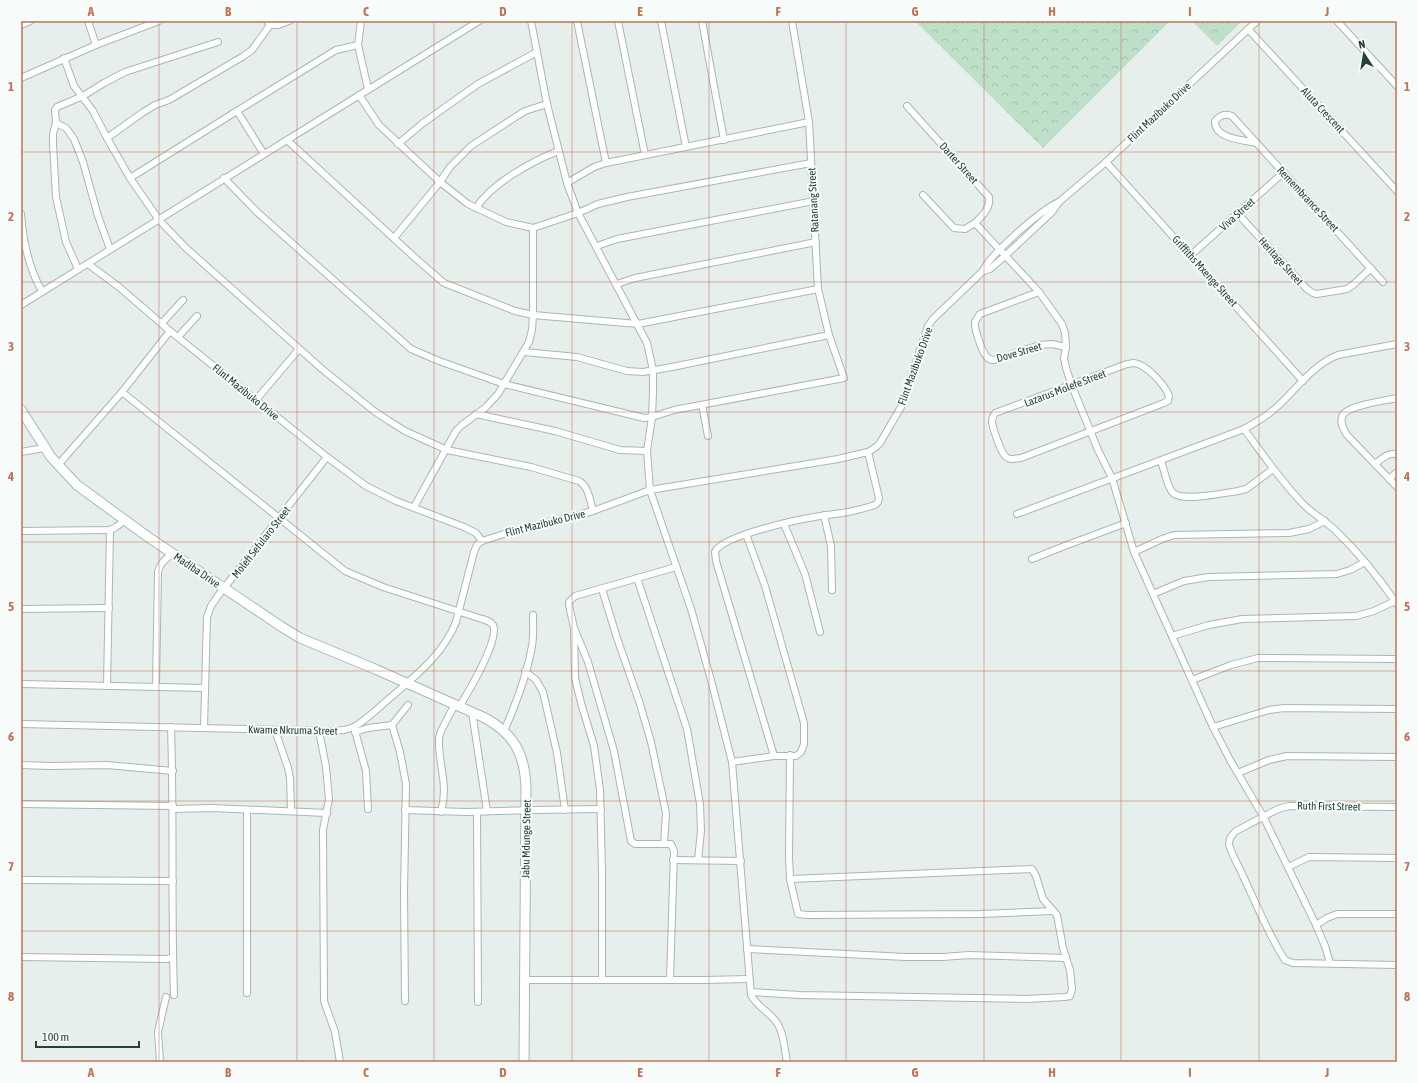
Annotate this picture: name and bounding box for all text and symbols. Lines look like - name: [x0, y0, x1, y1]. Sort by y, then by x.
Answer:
- text: A: [87, 4, 95, 19]
- text: B: [225, 4, 232, 19]
- text: C: [363, 4, 369, 19]
- text: D: [499, 4, 507, 19]
- text: E: [637, 4, 643, 19]
- text: F: [775, 4, 781, 19]
- text: G: [912, 4, 919, 19]
- text: H: [1048, 4, 1056, 19]
- text: I: [1188, 4, 1192, 19]
- text: J: [1324, 4, 1329, 19]
- north arrow: [1344, 34, 1384, 74]
- text: N: [1357, 38, 1366, 51]
- text: 1: [8, 79, 14, 94]
- text: 1: [1404, 79, 1410, 94]
- street label: Flint Mazibuko Drive: [1125, 80, 1193, 144]
- street label: Aluta Crescent: [1299, 85, 1347, 135]
- street label: Darter Street: [937, 140, 981, 186]
- street label: Remembrance Street: [1275, 164, 1341, 234]
- street label: Ratanang Street: [805, 167, 821, 233]
- street label: Viva Street: [1217, 195, 1257, 233]
- text: 2: [8, 209, 14, 224]
- text: 2: [1404, 209, 1410, 224]
- street label: Griffiths Mxenge Street: [1170, 233, 1240, 309]
- street label: Heritage Street: [1256, 234, 1306, 288]
- street label: Flint Mazibuko Drive: [895, 325, 935, 407]
- text: 3: [8, 339, 14, 354]
- text: 3: [1404, 339, 1410, 354]
- street label: Dove Street: [995, 340, 1043, 364]
- street label: Flint Mazibuko Drive: [210, 362, 282, 422]
- street label: Lazarus Molefe Street: [1023, 367, 1107, 409]
- text: 4: [7, 469, 14, 484]
- text: 4: [1403, 469, 1410, 484]
- street label: Molefi Sefularo Street: [229, 504, 293, 580]
- street label: Flint Mazibuko Drive: [504, 507, 586, 539]
- street label: Madiba Drive: [172, 550, 222, 590]
- text: 5: [8, 599, 14, 614]
- text: 5: [1404, 599, 1410, 614]
- street label: Kwame Nkruma Street: [248, 723, 338, 737]
- text: 6: [8, 729, 14, 744]
- text: 6: [1404, 729, 1410, 744]
- street label: Jabu Mdunge Street: [519, 799, 533, 879]
- street label: Ruth First Street: [1297, 799, 1361, 813]
- text: 7: [8, 859, 14, 874]
- text: 7: [1404, 859, 1410, 874]
- text: 8: [8, 989, 14, 1004]
- text: 8: [1404, 989, 1410, 1004]
- scale bar: [36, 1023, 139, 1049]
- text: 100 m: [42, 1030, 69, 1044]
- text: A: [87, 1065, 95, 1080]
- text: B: [225, 1065, 232, 1080]
- text: C: [363, 1065, 369, 1080]
- text: D: [499, 1065, 507, 1080]
- text: E: [637, 1065, 643, 1080]
- text: F: [775, 1065, 781, 1080]
- text: G: [912, 1065, 919, 1080]
- text: H: [1048, 1065, 1056, 1080]
- text: I: [1188, 1065, 1192, 1080]
- text: J: [1324, 1065, 1329, 1080]

